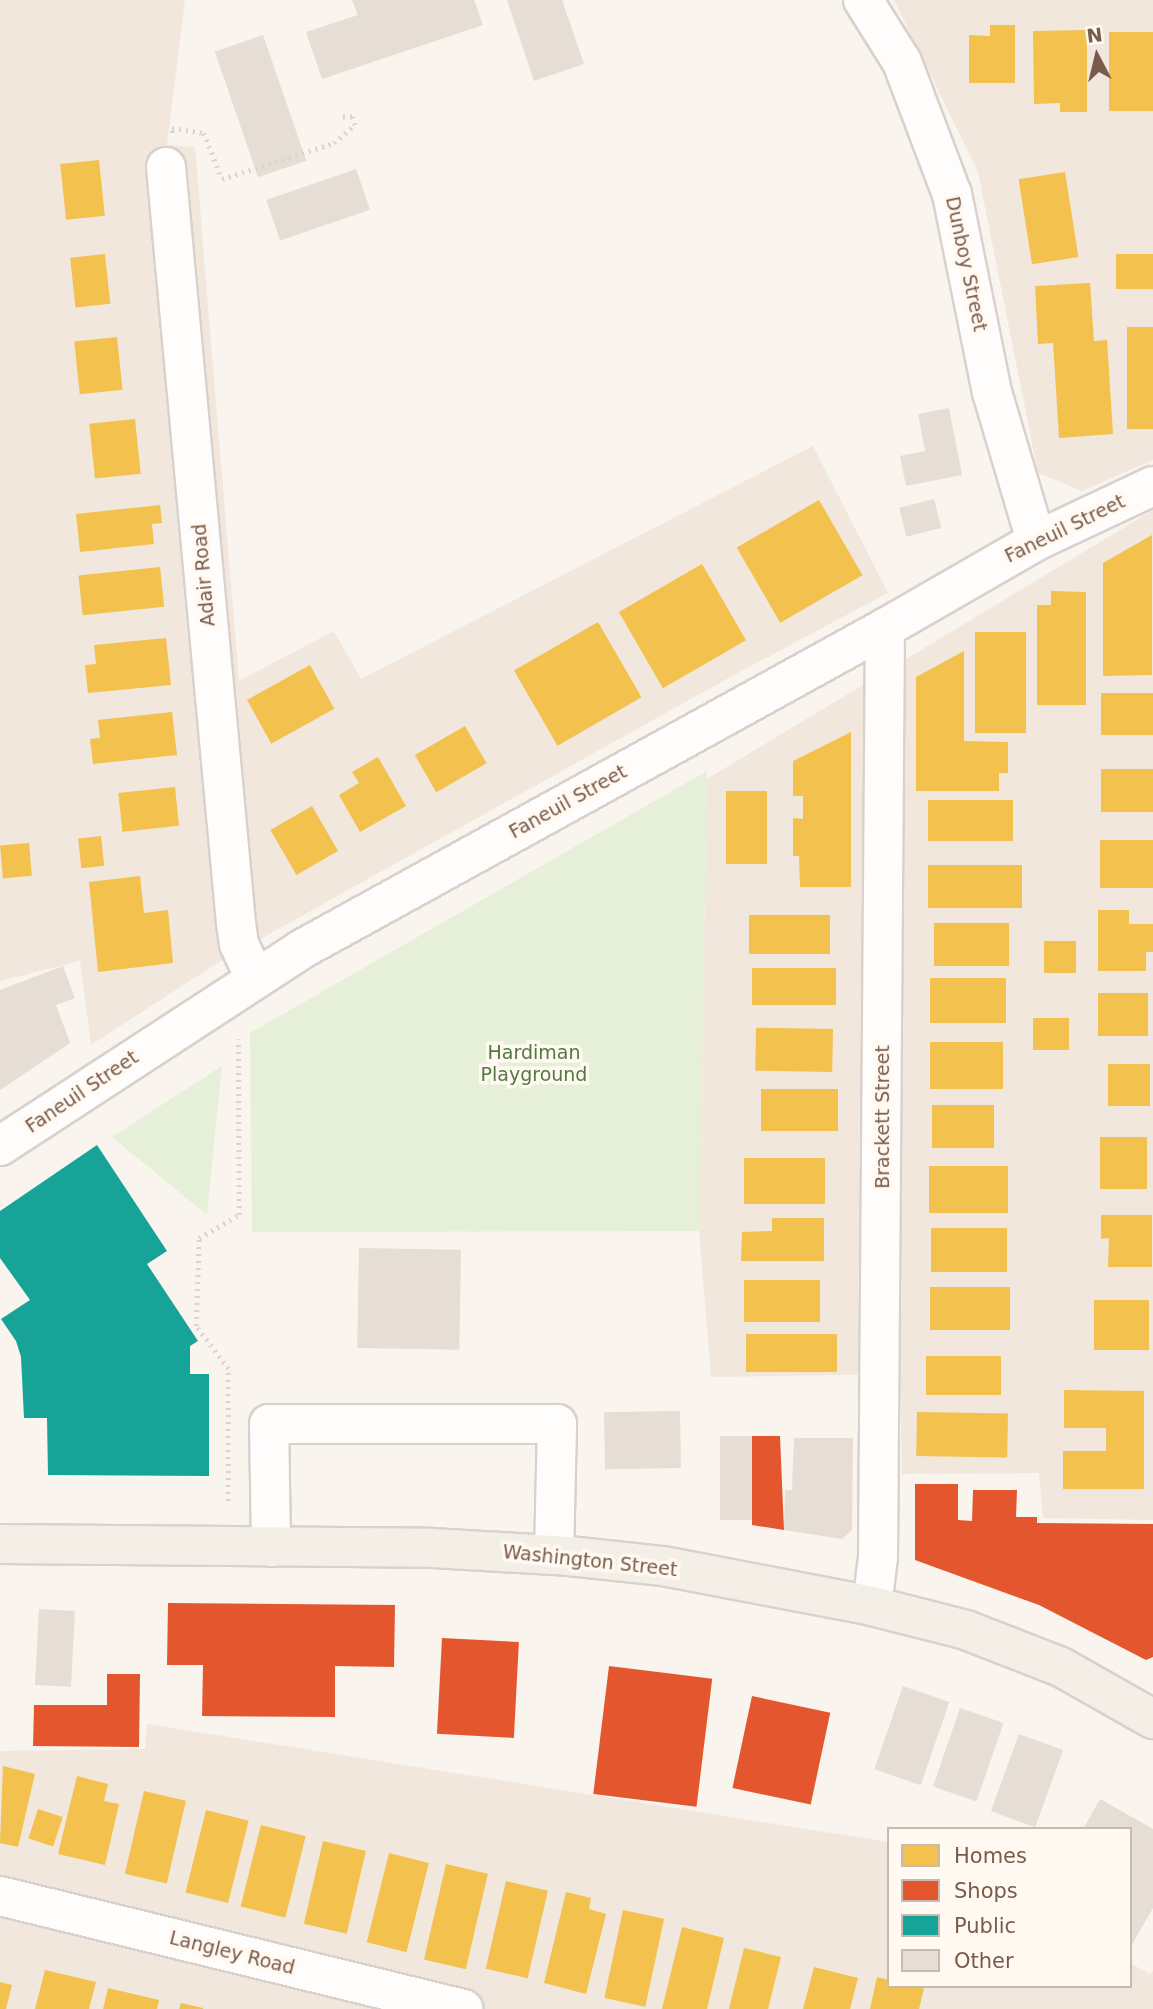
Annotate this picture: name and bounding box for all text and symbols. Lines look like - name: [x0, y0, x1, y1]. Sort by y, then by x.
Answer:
- north arrow: [1062, 21, 1132, 91]
- text: N: [1085, 23, 1104, 47]
- street label: Dunboy Street: [941, 194, 991, 334]
- street label: Faneuil Street: [1001, 490, 1129, 568]
- street label: Adair Road: [188, 523, 220, 627]
- street label: Faneuil Street: [505, 760, 631, 844]
- park label: Hardiman Playground: [481, 1042, 587, 1086]
- street label: Brackett Street: [872, 1045, 894, 1189]
- street label: Faneuil Street: [21, 1046, 143, 1138]
- street label: Washington Street: [502, 1540, 678, 1582]
- legend: [887, 1827, 1132, 1988]
- text: Homes: [954, 1844, 1027, 1868]
- text: Shops: [954, 1879, 1018, 1903]
- text: Public: [954, 1914, 1016, 1938]
- street label: Langley Road: [167, 1926, 297, 1980]
- text: Other: [954, 1949, 1014, 1973]

